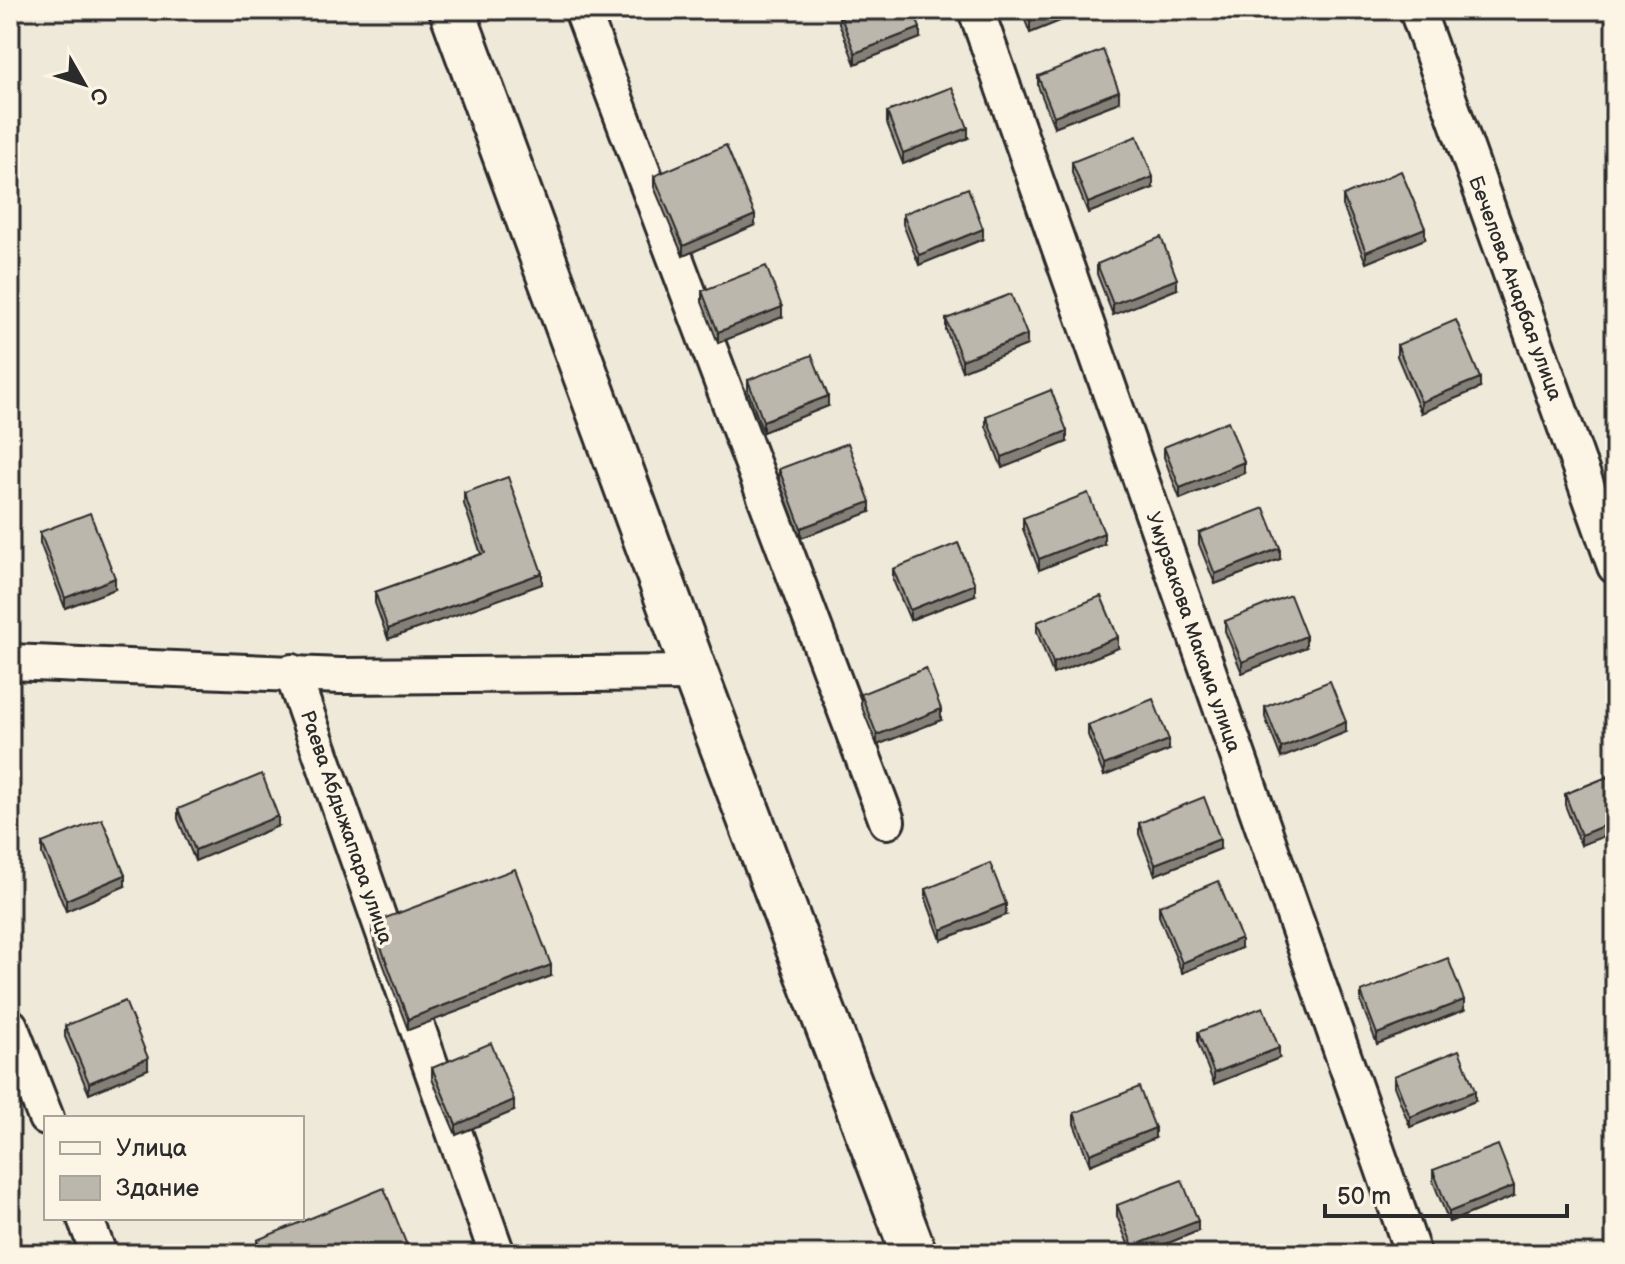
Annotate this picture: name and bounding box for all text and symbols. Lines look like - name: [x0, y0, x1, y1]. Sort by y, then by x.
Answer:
- north arrow: [44, 44, 124, 124]
- text: С: [83, 81, 114, 110]
- street label: Бечелова Анарбая улица: [1463, 173, 1567, 404]
- street label: Умурзакова Макама улица: [1141, 509, 1246, 756]
- street label: Раева Абдыжапара улица: [295, 707, 397, 947]
- legend: [44, 1116, 304, 1220]
- text: Улица: [116, 1134, 187, 1163]
- scale bar: [1325, 1168, 1567, 1218]
- text: Здание: [116, 1174, 199, 1203]
- text: 50 m: [1337, 1182, 1391, 1211]

